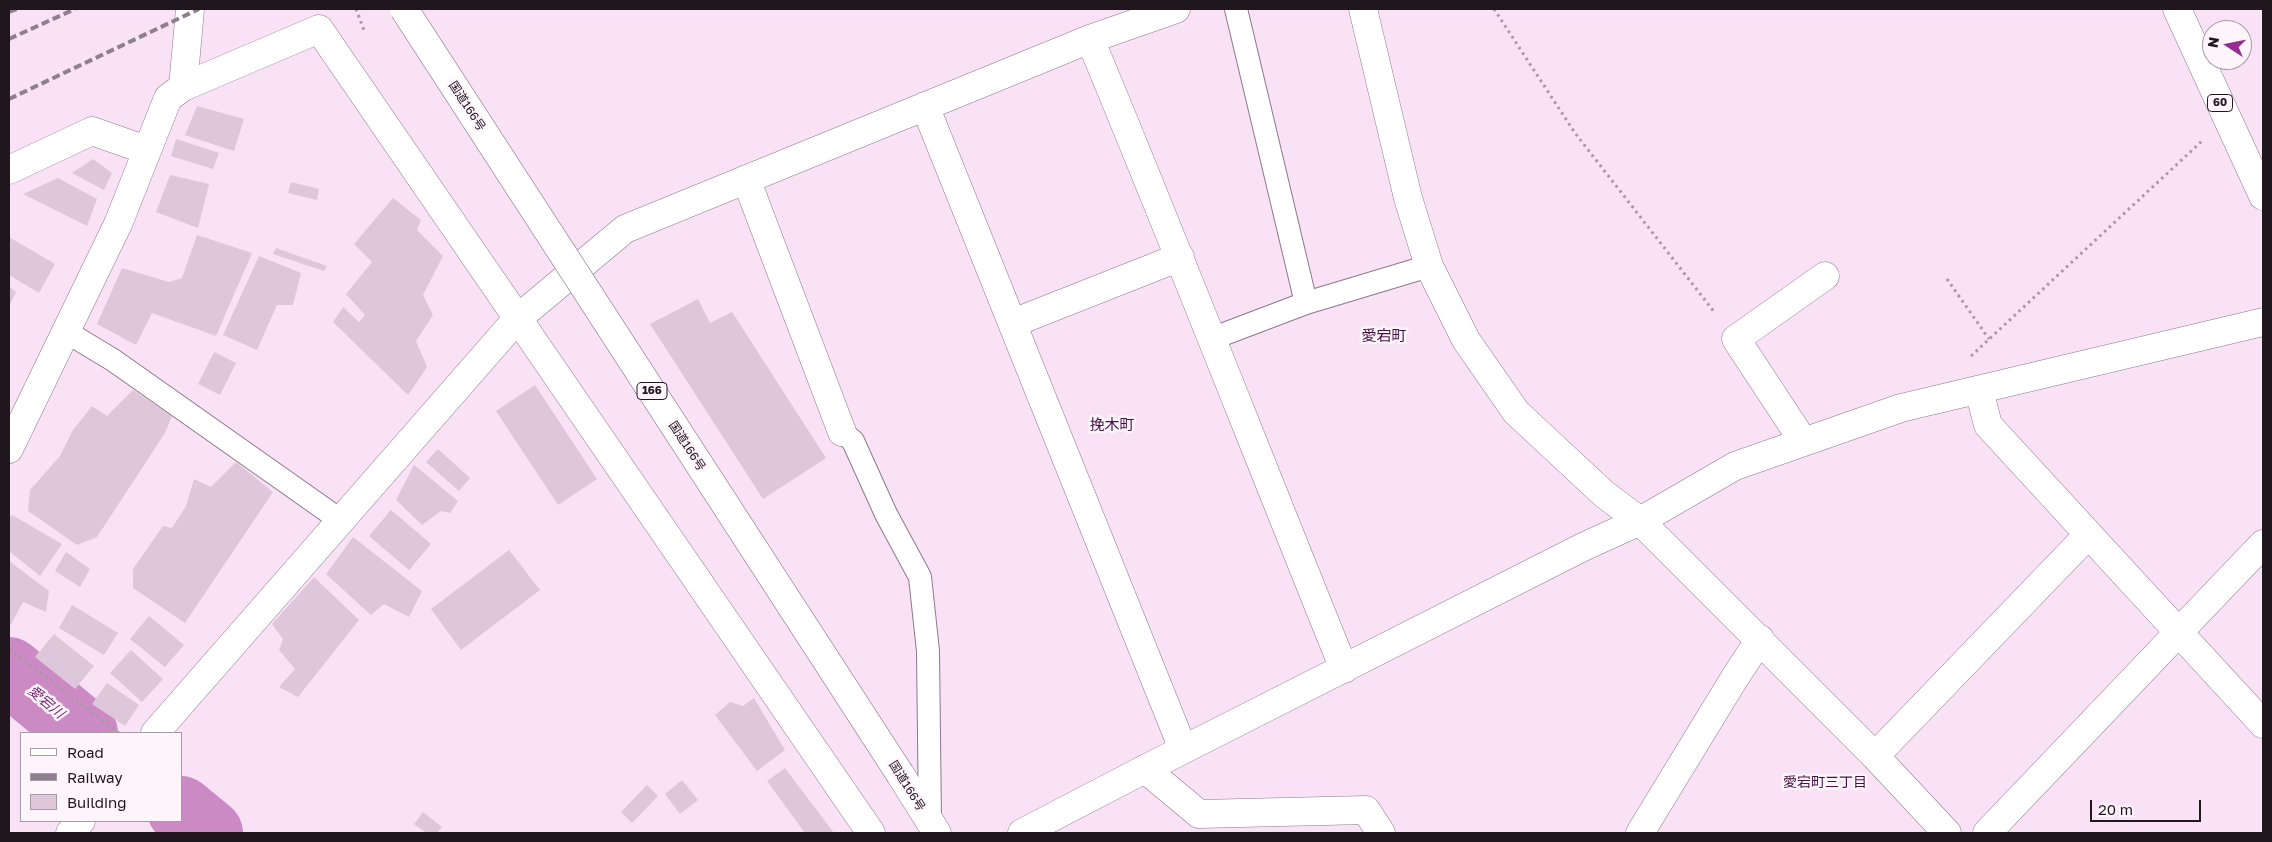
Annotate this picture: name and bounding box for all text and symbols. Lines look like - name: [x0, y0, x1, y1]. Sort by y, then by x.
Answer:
- north arrow: [2202, 20, 2252, 70]
- text: N: [2203, 35, 2222, 49]
- street label: 国道166号: [446, 78, 488, 134]
- road number: 60: [2208, 95, 2232, 112]
- district label: 愛宕町: [1362, 327, 1406, 345]
- road number: 166: [637, 382, 667, 400]
- district label: 挽木町: [1090, 416, 1134, 434]
- street label: 国道166号: [666, 418, 708, 474]
- water label: 愛宕川: [25, 682, 67, 722]
- legend: [20, 732, 182, 822]
- text: Road: [67, 743, 104, 761]
- street label: 国道166号: [886, 758, 928, 814]
- text: Railway: [67, 768, 123, 786]
- district label: 愛宕町三丁目: [1783, 775, 1867, 791]
- scale bar: [2092, 790, 2203, 822]
- text: Building: [67, 793, 127, 811]
- text: 20 m: [2098, 800, 2133, 818]

